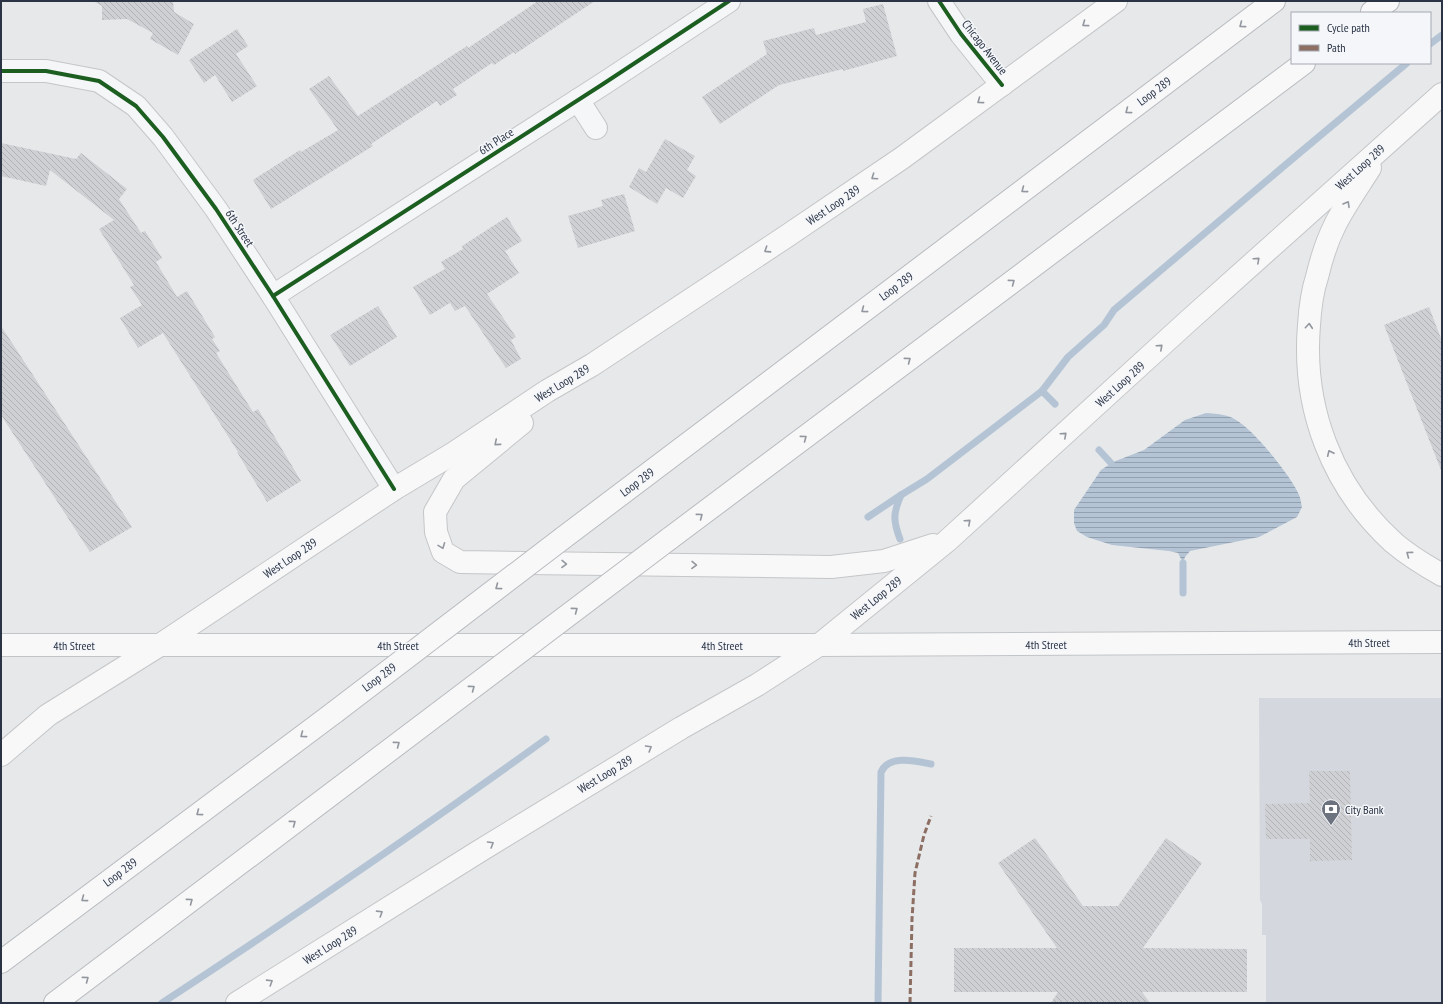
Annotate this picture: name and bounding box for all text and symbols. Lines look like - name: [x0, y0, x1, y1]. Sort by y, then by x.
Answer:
- legend: [1291, 12, 1431, 64]
- street label: Chicago Avenue: [959, 17, 1011, 77]
- one-way arrow: [1082, 19, 1089, 26]
- one-way arrow: [1240, 20, 1247, 27]
- text: Cycle path: [1327, 20, 1370, 35]
- text: Path: [1327, 40, 1345, 55]
- street label: Loop 289: [1134, 73, 1174, 109]
- one-way arrow: [977, 96, 984, 104]
- one-way arrow: [1125, 107, 1132, 114]
- street label: 6th Place: [476, 124, 516, 158]
- street label: West Loop 289: [1332, 141, 1388, 193]
- one-way arrow: [871, 172, 878, 180]
- street label: West Loop 289: [803, 182, 863, 228]
- one-way arrow: [1021, 185, 1028, 192]
- one-way arrow: [1343, 201, 1350, 208]
- street label: 6th Street: [222, 207, 258, 250]
- one-way arrow: [764, 245, 771, 252]
- one-way arrow: [1252, 258, 1259, 265]
- street label: Loop 289: [876, 268, 916, 304]
- one-way arrow: [1008, 280, 1015, 287]
- one-way arrow: [862, 305, 869, 312]
- one-way arrow: [1304, 323, 1313, 329]
- one-way arrow: [1155, 344, 1163, 352]
- one-way arrow: [904, 358, 911, 365]
- street label: West Loop 289: [1092, 358, 1148, 410]
- street label: West Loop 289: [532, 361, 592, 405]
- one-way arrow: [1059, 432, 1067, 440]
- one-way arrow: [800, 436, 807, 443]
- one-way arrow: [495, 438, 502, 445]
- one-way arrow: [1327, 450, 1335, 457]
- street label: Loop 289: [617, 464, 657, 500]
- one-way arrow: [696, 514, 703, 521]
- one-way arrow: [963, 520, 970, 527]
- street label: West Loop 289: [260, 535, 320, 581]
- one-way arrow: [437, 543, 445, 550]
- one-way arrow: [1407, 552, 1414, 559]
- one-way arrow: [561, 560, 567, 568]
- one-way arrow: [691, 561, 697, 569]
- street label: West Loop 289: [847, 573, 905, 623]
- one-way arrow: [496, 582, 503, 589]
- one-way arrow: [571, 608, 578, 615]
- street label: 4th Street: [1348, 635, 1390, 650]
- street label: 4th Street: [1025, 637, 1067, 652]
- street label: 4th Street: [53, 638, 95, 653]
- street label: 4th Street: [377, 638, 419, 653]
- street label: 4th Street: [701, 638, 743, 653]
- street label: Loop 289: [359, 659, 399, 695]
- one-way arrow: [467, 686, 474, 693]
- one-way arrow: [301, 730, 308, 737]
- one-way arrow: [393, 742, 400, 749]
- one-way arrow: [645, 745, 652, 752]
- street label: West Loop 289: [575, 752, 635, 796]
- bank icon: City Bank: [1320, 798, 1342, 826]
- place label: City Bank: [1345, 802, 1384, 817]
- one-way arrow: [197, 808, 204, 815]
- one-way arrow: [289, 820, 296, 827]
- one-way arrow: [486, 842, 493, 849]
- street label: Loop 289: [100, 854, 140, 890]
- one-way arrow: [82, 895, 89, 902]
- one-way arrow: [185, 899, 192, 906]
- one-way arrow: [376, 910, 383, 918]
- street label: West Loop 289: [300, 922, 360, 968]
- one-way arrow: [82, 977, 89, 984]
- one-way arrow: [266, 979, 273, 987]

